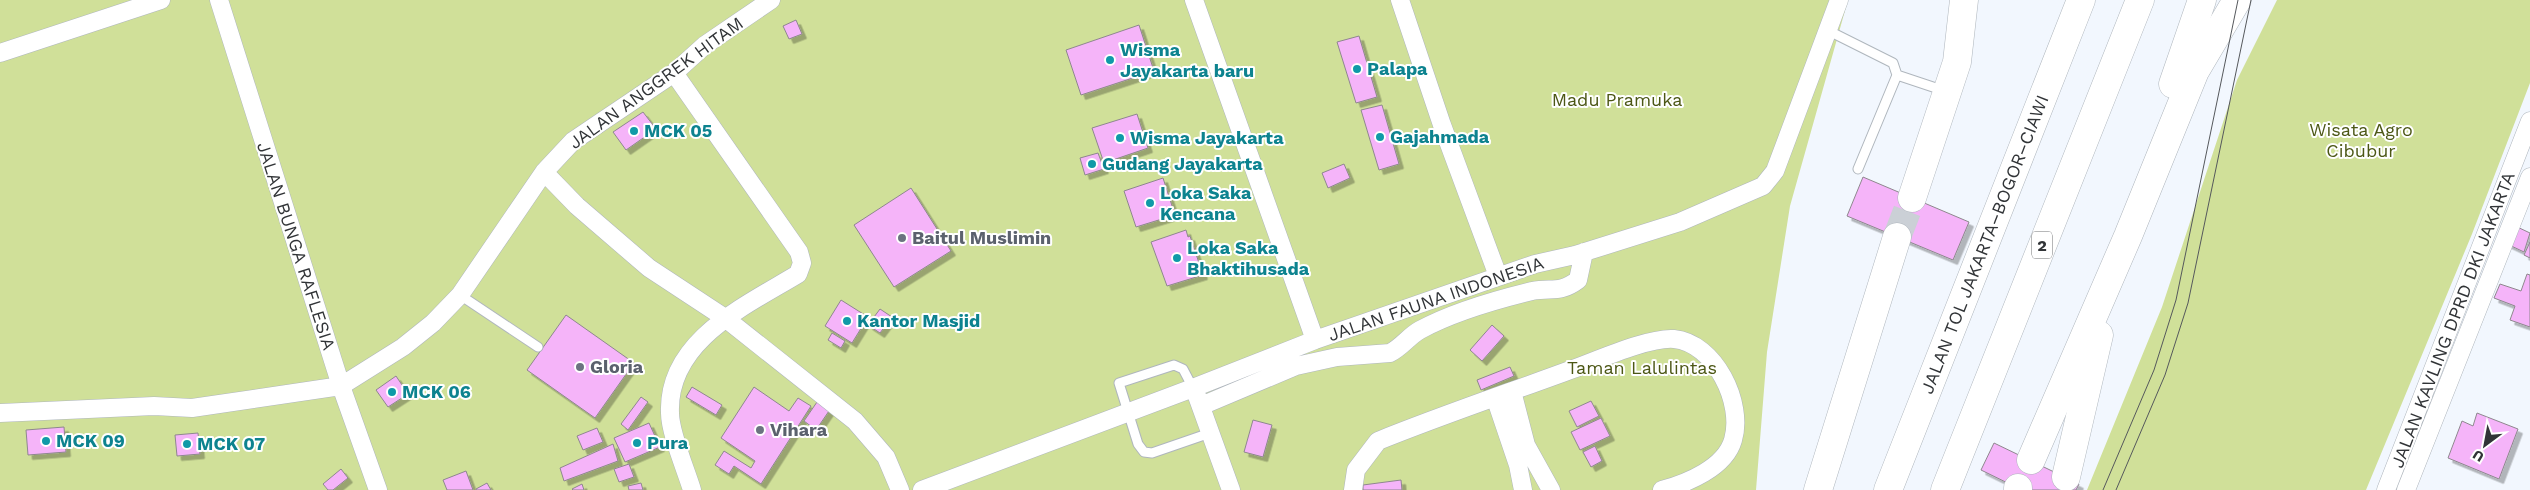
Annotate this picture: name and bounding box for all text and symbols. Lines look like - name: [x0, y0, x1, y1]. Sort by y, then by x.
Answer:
- street label: JALAN ANGGREK HITAM: [564, 12, 747, 153]
- place label: Wisma Jayakarta baru: [1120, 39, 1254, 81]
- marker: Wisma Jayakarta baru: [1104, 54, 1116, 66]
- place label: Palapa: [1367, 58, 1428, 79]
- marker: Palapa: [1351, 63, 1363, 75]
- park label: Madu Pramuka: [1552, 89, 1682, 110]
- street label: JALAN TOL JAKARTA–BOGOR–CIAWI: [1916, 92, 2053, 397]
- park label: Wisata Agro Cibubur: [2309, 119, 2413, 161]
- place label: MCK 05: [644, 120, 712, 141]
- marker: MCK 05: [628, 125, 640, 137]
- place label: Gajahmada: [1390, 126, 1490, 147]
- place label: Wisma Jayakarta: [1130, 127, 1284, 148]
- marker: Gajahmada: [1374, 131, 1386, 143]
- marker: Wisma Jayakarta: [1114, 132, 1126, 144]
- street label: JALAN BUNGA RAFLESIA: [253, 139, 340, 353]
- place label: Gudang Jayakarta: [1102, 153, 1263, 174]
- marker: Gudang Jayakarta: [1086, 158, 1098, 170]
- street label: JALAN KAVLING DPRD DKI JAKARTA: [2386, 169, 2519, 471]
- place label: Loka Saka Kencana: [1160, 182, 1252, 224]
- marker: Loka Saka Kencana: [1144, 197, 1156, 209]
- place label: Baitul Muslimin: [912, 227, 1051, 248]
- marker: Baitul Muslimin: [896, 232, 908, 244]
- road number: 2: [2032, 232, 2052, 258]
- place label: Loka Saka Bhaktihusada: [1187, 237, 1310, 279]
- marker: Loka Saka Bhaktihusada: [1171, 252, 1183, 264]
- street label: JALAN FAUNA INDONESIA: [1325, 252, 1546, 345]
- place label: Kantor Masjid: [857, 310, 980, 331]
- marker: Kantor Masjid: [841, 315, 853, 327]
- place label: Gloria: [590, 356, 644, 377]
- park label: Taman Lalulintas: [1567, 357, 1717, 378]
- marker: Gloria: [574, 361, 586, 373]
- place label: MCK 06: [402, 381, 471, 402]
- marker: MCK 06: [386, 386, 398, 398]
- place label: Vihara: [770, 419, 828, 440]
- north arrow: [2460, 420, 2510, 470]
- marker: Vihara: [754, 424, 766, 436]
- place label: MCK 09: [56, 430, 125, 451]
- place label: Pura: [647, 432, 689, 453]
- place label: MCK 07: [197, 433, 265, 454]
- marker: MCK 09: [40, 435, 52, 447]
- marker: Pura: [631, 437, 643, 449]
- marker: MCK 07: [181, 438, 193, 450]
- text: U: [2470, 447, 2487, 465]

